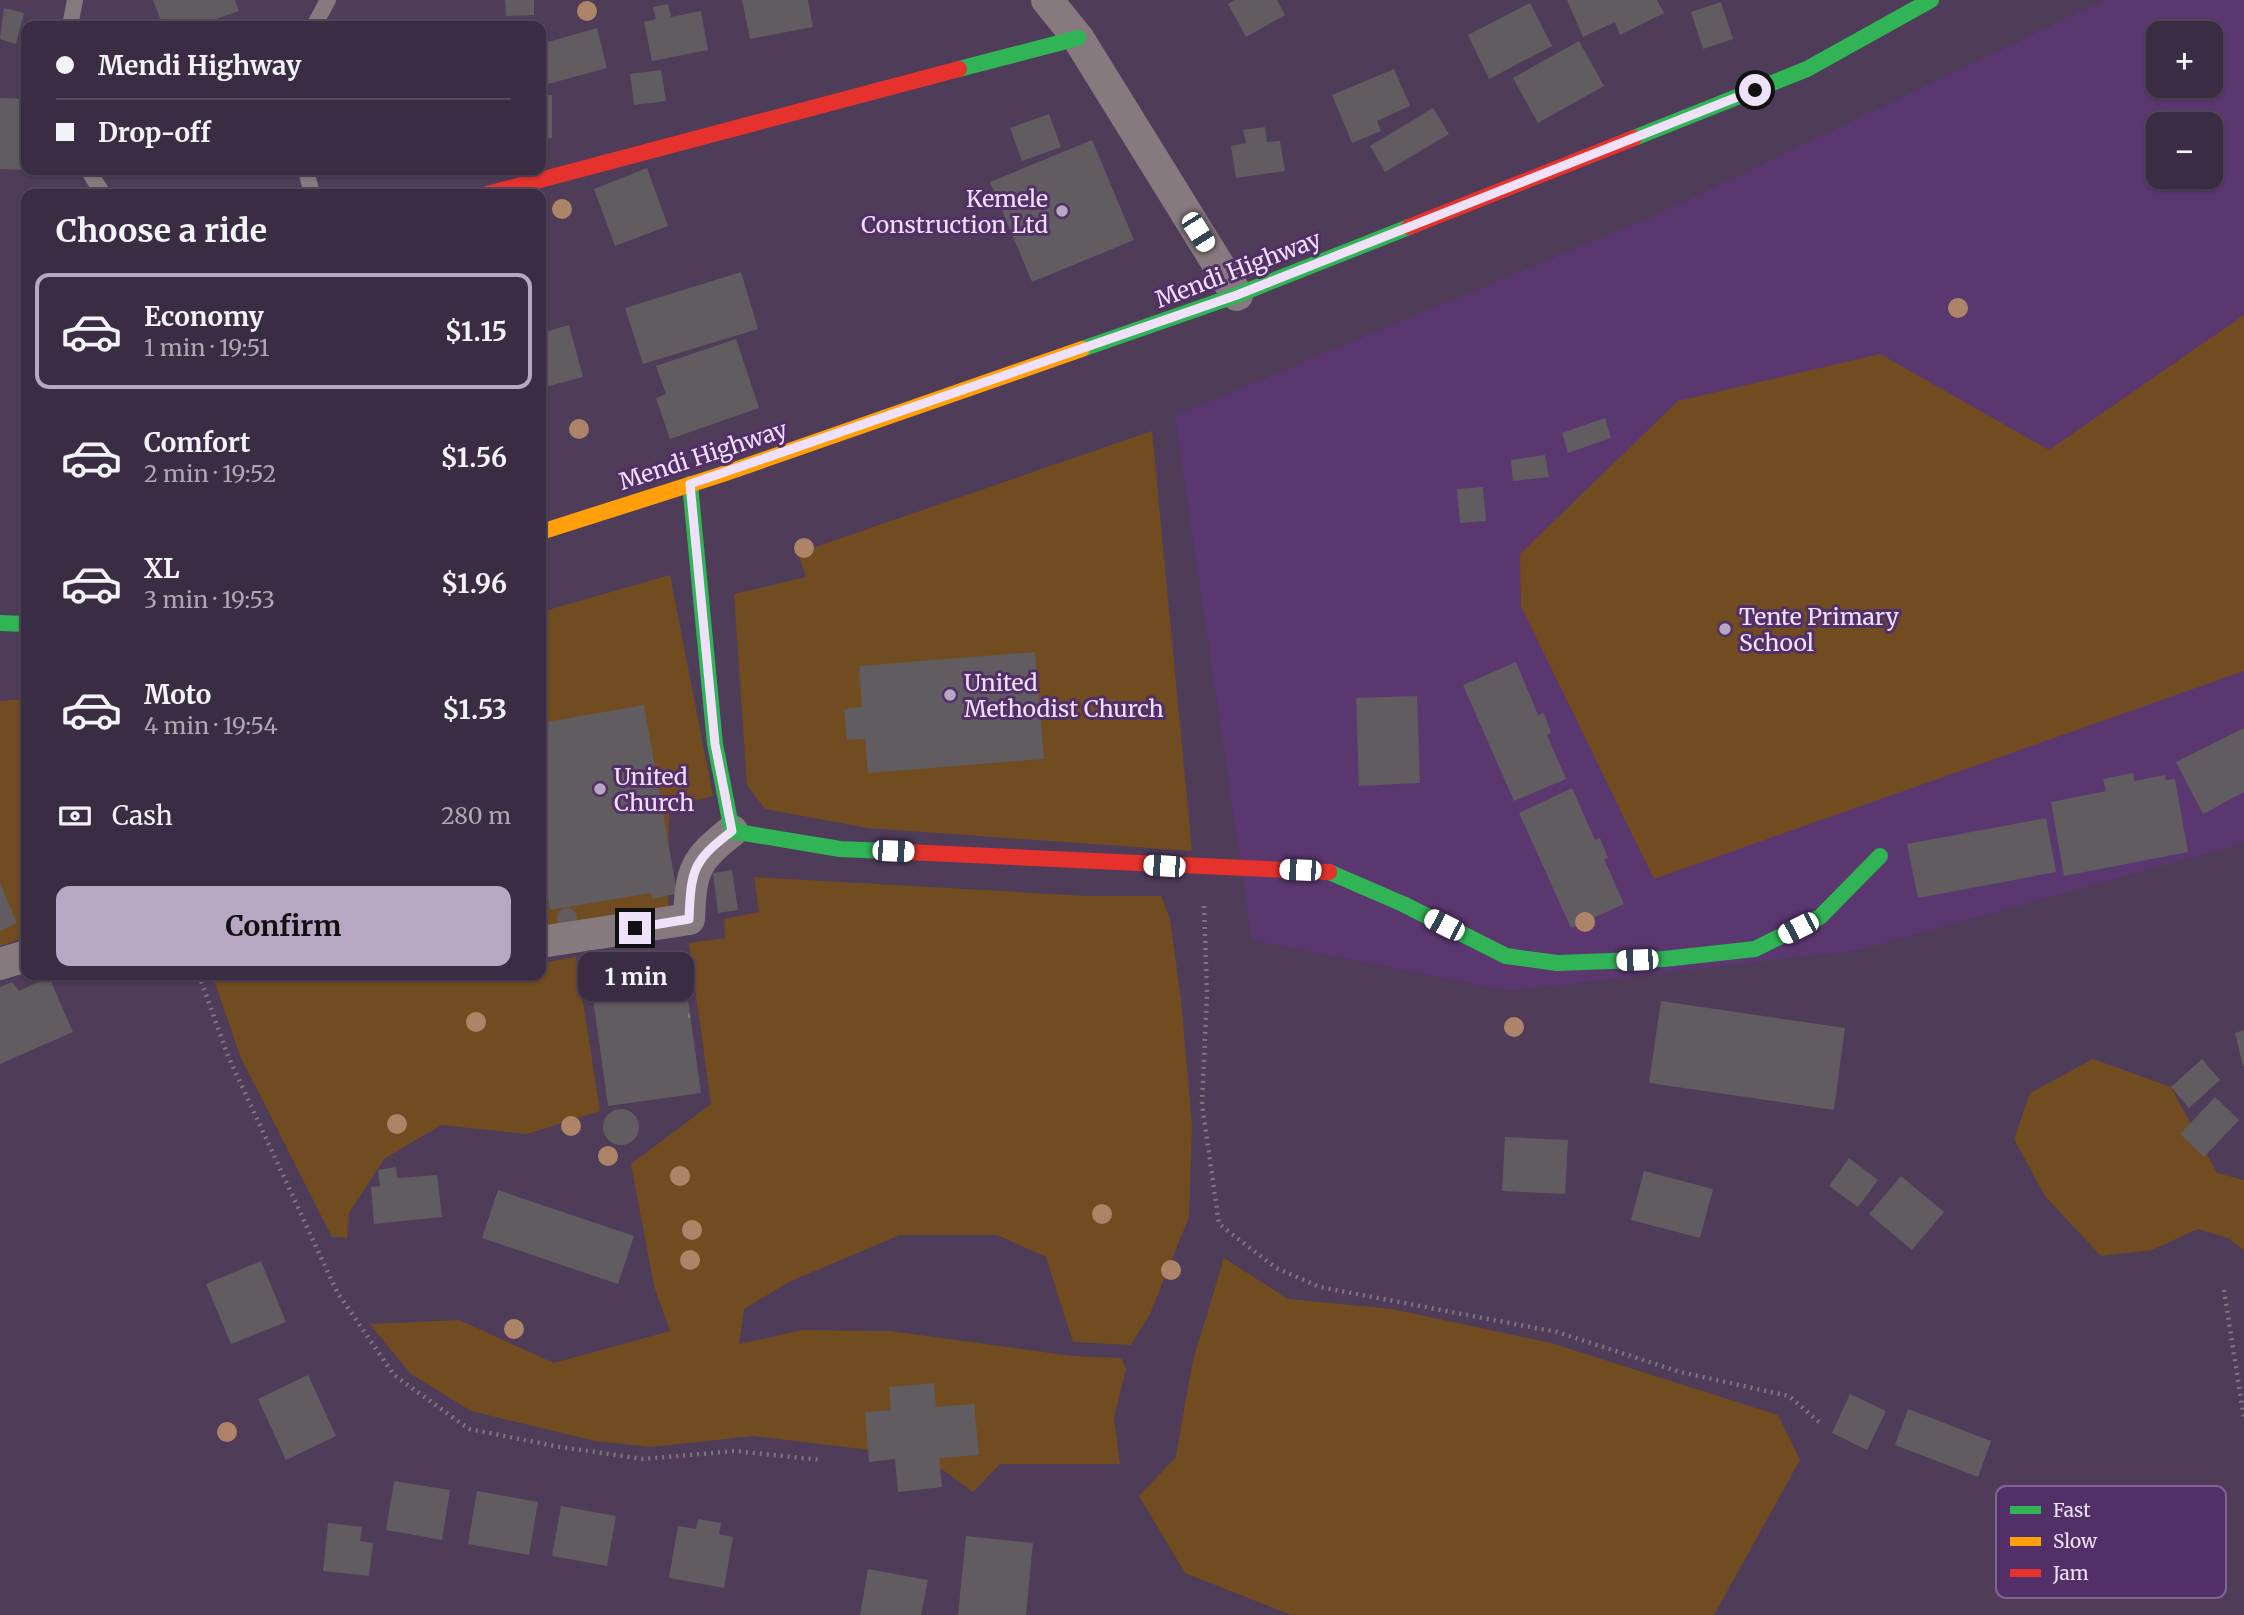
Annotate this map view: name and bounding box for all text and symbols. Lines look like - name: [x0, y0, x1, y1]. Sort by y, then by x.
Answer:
- map controls: [2146, 21, 2223, 189]
- button: +: [2146, 21, 2223, 98]
- text: Mendi Highway: [98, 49, 301, 82]
- route start: [1739, 74, 1771, 106]
- button: −: [2146, 112, 2223, 189]
- text: Drop-off: [98, 116, 211, 149]
- place label: Kemele Construction Ltd: [861, 184, 1048, 239]
- marker: Kemele Construction Ltd: [1054, 203, 1070, 219]
- car: [1178, 209, 1219, 255]
- text: Choose a ride: [56, 211, 267, 251]
- street label: Mendi Highway: [1151, 224, 1326, 314]
- icon: car: [60, 300, 123, 363]
- text: Economy: [144, 300, 264, 333]
- text: $1.15: [445, 315, 507, 348]
- text: 1 min · 19:51: [144, 333, 269, 362]
- street label: Mendi Highway: [615, 414, 791, 496]
- icon: car: [60, 426, 123, 489]
- text: Comfort: [144, 426, 250, 459]
- text: $1.56: [441, 441, 507, 474]
- text: 2 min · 19:52: [144, 459, 276, 488]
- icon: car: [60, 552, 123, 615]
- text: XL: [144, 552, 180, 585]
- text: $1.96: [441, 567, 507, 600]
- text: 3 min · 19:53: [144, 585, 275, 614]
- place label: Tente Primary School: [1739, 602, 1900, 657]
- marker: Tente Primary School: [1717, 621, 1733, 637]
- place label: United Methodist Church: [964, 668, 1164, 723]
- icon: car: [60, 678, 123, 741]
- text: Moto: [144, 678, 211, 711]
- marker: United Methodist Church: [942, 687, 958, 703]
- text: $1.53: [442, 693, 507, 726]
- text: 4 min · 19:54: [144, 711, 278, 740]
- place label: United Church: [614, 762, 694, 817]
- marker: United Church: [592, 781, 608, 797]
- icon: cash: [56, 797, 94, 835]
- text: Cash: [112, 799, 173, 832]
- text: 280 m: [441, 801, 511, 830]
- car: [872, 840, 915, 862]
- car: [1143, 854, 1186, 878]
- car: [1279, 859, 1322, 881]
- button: Confirm: [56, 886, 511, 966]
- car: [1421, 906, 1468, 944]
- car: [1775, 909, 1822, 947]
- route end: [619, 912, 651, 944]
- car: [1616, 949, 1659, 971]
- callout: 1 min: [577, 953, 693, 1002]
- text: 1 min: [605, 962, 667, 991]
- legend: [1996, 1486, 2226, 1598]
- text: Fast: [2053, 1498, 2091, 1522]
- text: Slow: [2053, 1529, 2098, 1553]
- text: Jam: [2052, 1561, 2089, 1585]

